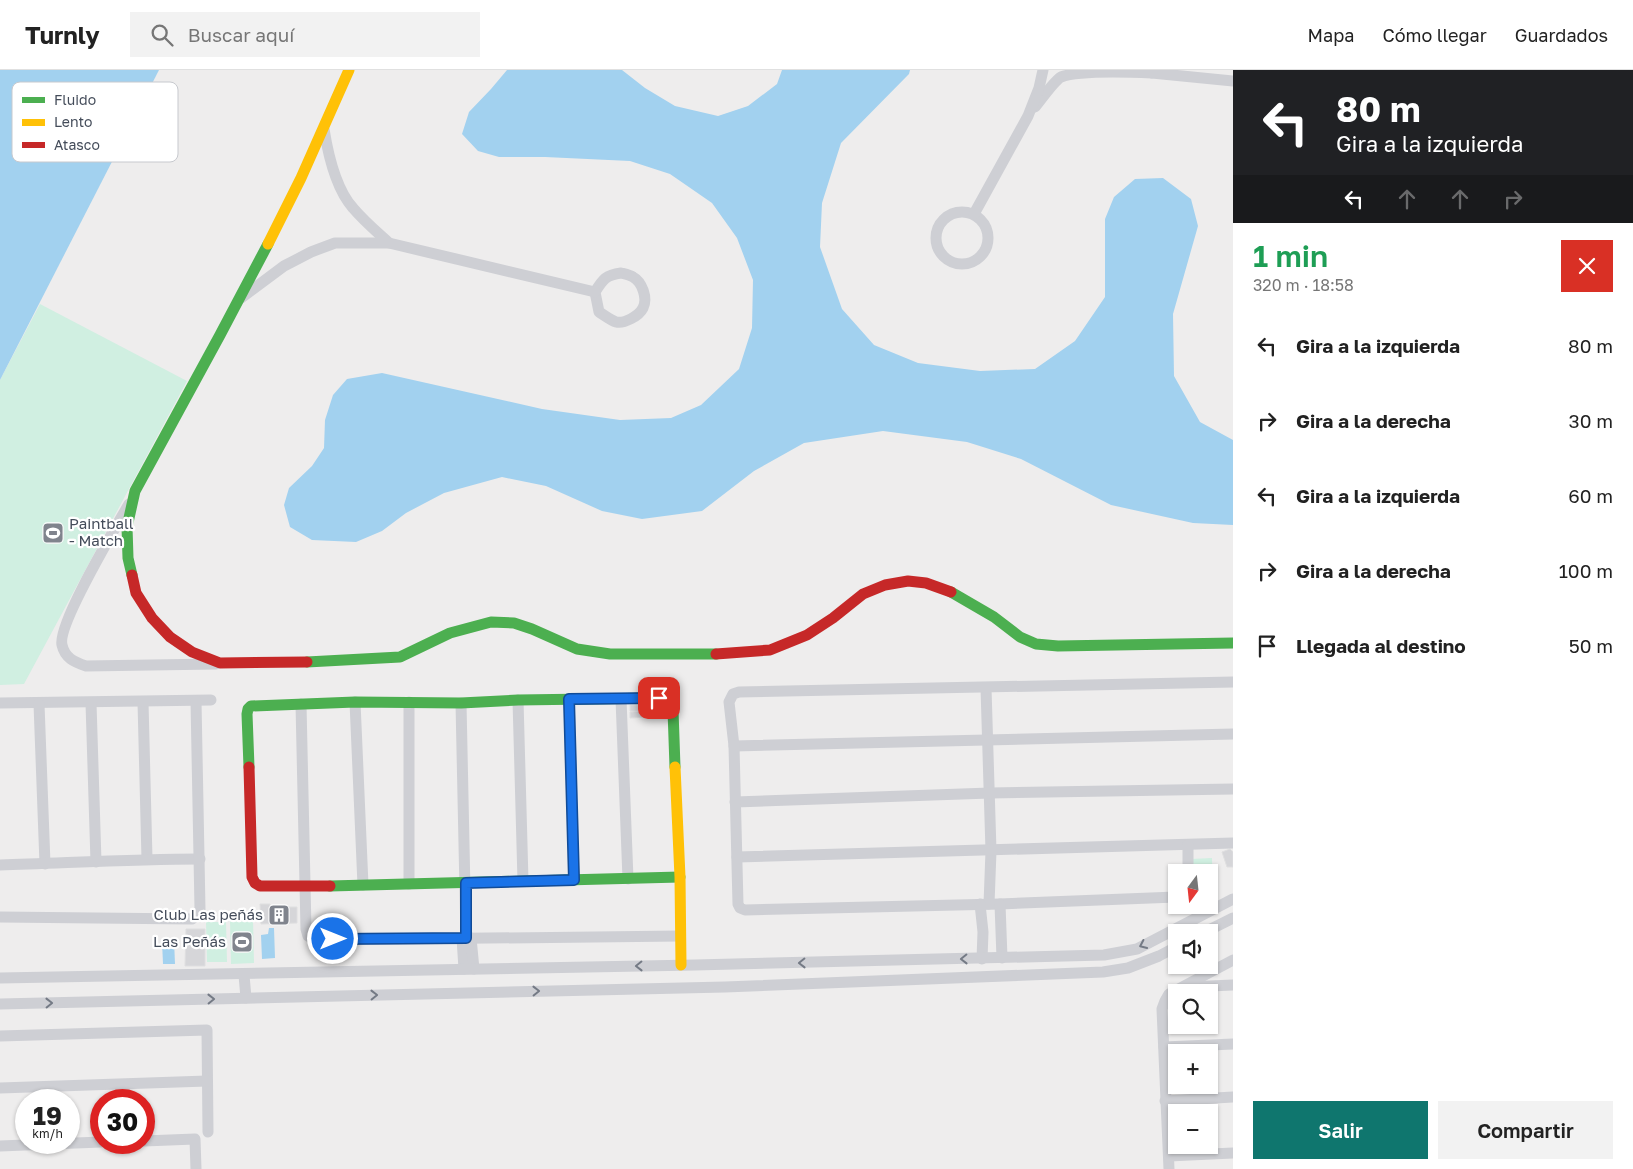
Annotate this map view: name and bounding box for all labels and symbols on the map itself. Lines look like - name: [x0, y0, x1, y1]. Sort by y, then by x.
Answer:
- legend: [12, 82, 178, 162]
- text: Fluido: [54, 91, 96, 108]
- text: Lento: [54, 113, 92, 130]
- text: Atasco: [54, 136, 100, 153]
- place label: Paintball - Match: [69, 514, 134, 549]
- sports icon: Paintball - Match: [41, 521, 65, 545]
- pin: [638, 677, 680, 719]
- north arrow: [1168, 864, 1218, 914]
- building icon: Club Las peñás: [267, 903, 291, 927]
- place label: Club Las peñás: [153, 905, 263, 923]
- position arrow: [306, 912, 358, 964]
- sports icon: Las Peñás: [230, 930, 254, 954]
- place label: Las Peñás: [153, 932, 226, 950]
- one-way arrow: [1139, 939, 1148, 950]
- one-way arrow: [960, 954, 968, 964]
- one-way arrow: [798, 958, 806, 968]
- one-way arrow: [635, 961, 643, 971]
- one-way arrow: [532, 986, 540, 997]
- one-way arrow: [370, 990, 378, 1001]
- one-way arrow: [208, 994, 215, 1004]
- one-way arrow: [45, 998, 53, 1008]
- speed limit sign: 30: [90, 1089, 155, 1154]

